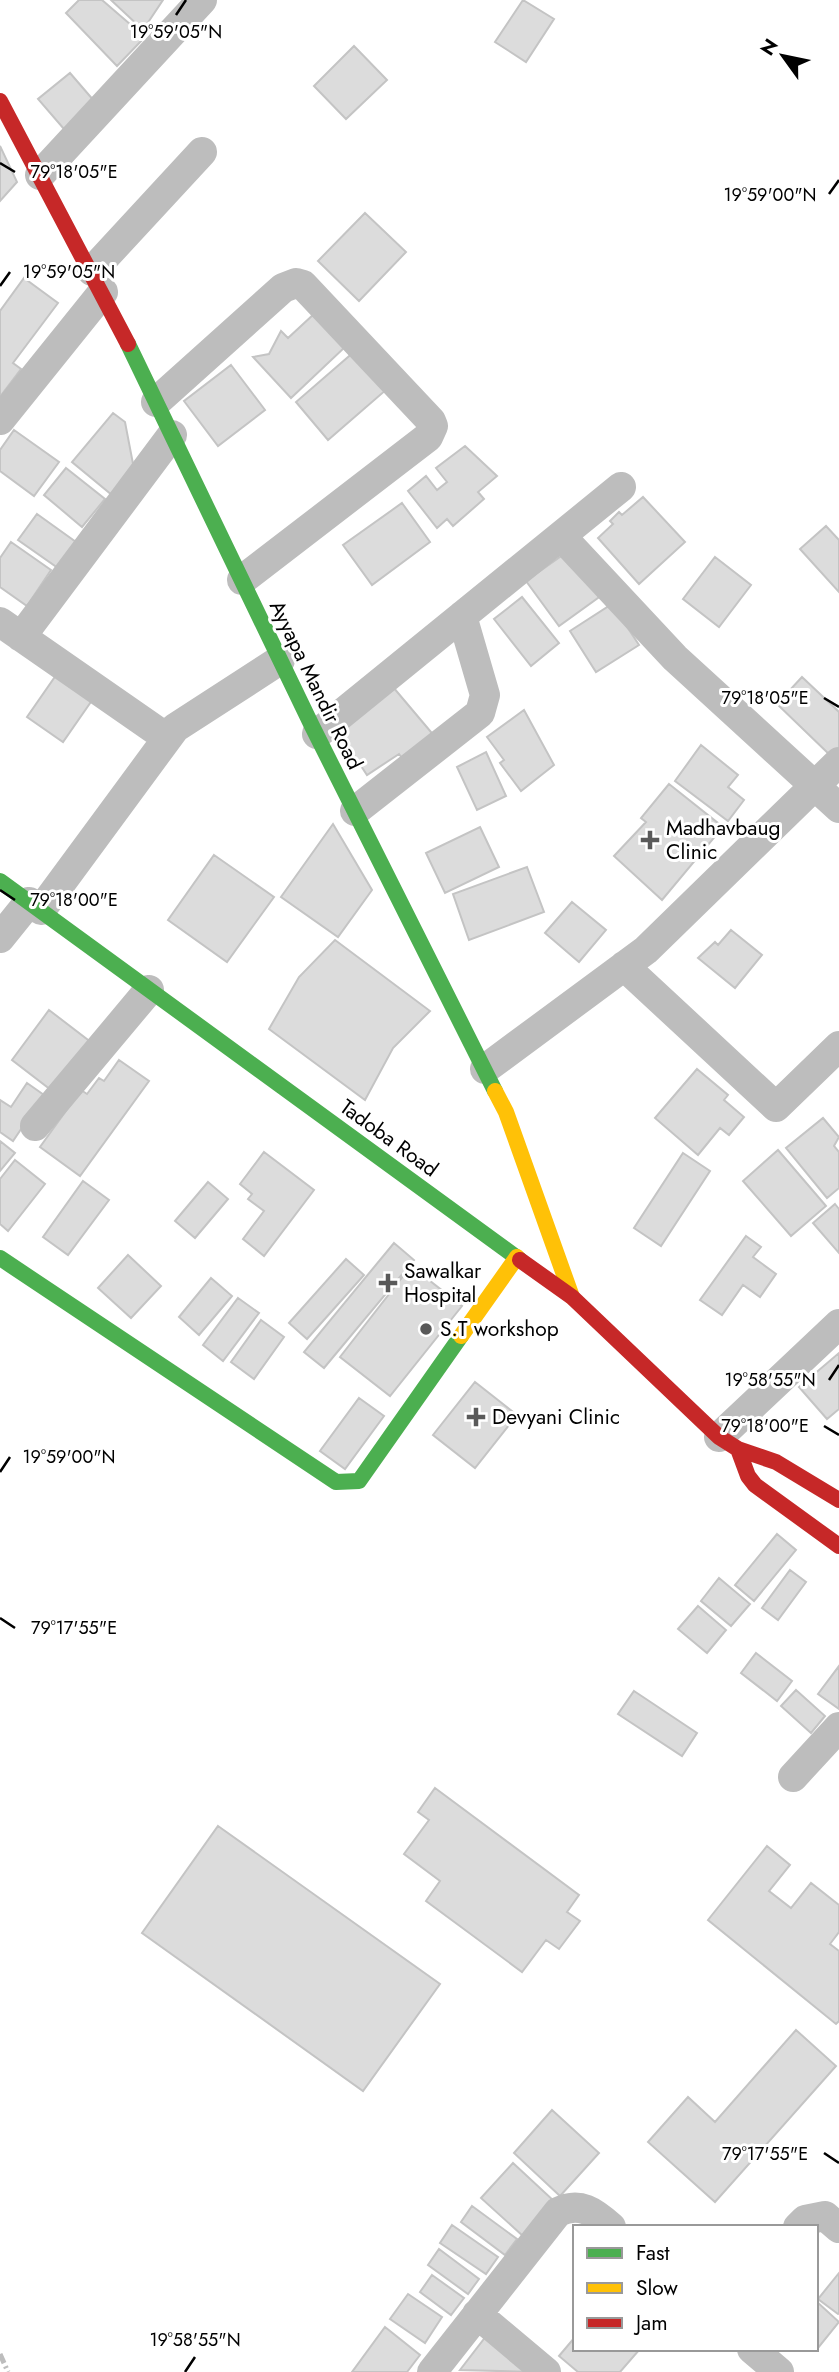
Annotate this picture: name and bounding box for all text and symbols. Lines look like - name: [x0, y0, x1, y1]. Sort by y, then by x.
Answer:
- text: 19°59'05"N: [130, 19, 222, 45]
- north arrow: [748, 21, 818, 91]
- text: N: [754, 33, 785, 61]
- text: 79°18'05"E: [30, 159, 118, 185]
- text: 19°59'00"N: [723, 182, 817, 208]
- text: 19°59'05"N: [23, 259, 115, 285]
- street label: Ayyapa Mandir Road: [262, 595, 370, 775]
- text: 79°18'05"E: [721, 685, 809, 711]
- place label: Madhavbaug Clinic: [666, 813, 780, 867]
- marker: Madhavbaug Clinic: [640, 830, 660, 850]
- text: 79°18'00"E: [30, 887, 118, 913]
- street label: Tadoba Road: [334, 1092, 444, 1184]
- place label: Sawalkar Hospital: [404, 1256, 482, 1310]
- marker: Sawalkar Hospital: [378, 1273, 398, 1293]
- place label: S.T workshop: [440, 1314, 559, 1344]
- marker: S.T workshop: [418, 1321, 434, 1337]
- text: 19°58'55"N: [724, 1367, 816, 1393]
- place label: Devyani Clinic: [492, 1402, 620, 1432]
- marker: Devyani Clinic: [466, 1407, 486, 1427]
- text: 79°18'00"E: [721, 1413, 809, 1439]
- text: 19°59'00"N: [22, 1444, 116, 1470]
- text: 79°17'55"E: [31, 1615, 117, 1641]
- text: 79°17'55"E: [722, 2141, 808, 2167]
- legend: [573, 2225, 818, 2351]
- text: Fast: [636, 2238, 669, 2268]
- text: Slow: [636, 2273, 678, 2303]
- text: Jam: [633, 2308, 668, 2338]
- text: 19°58'55"N: [149, 2327, 241, 2353]

